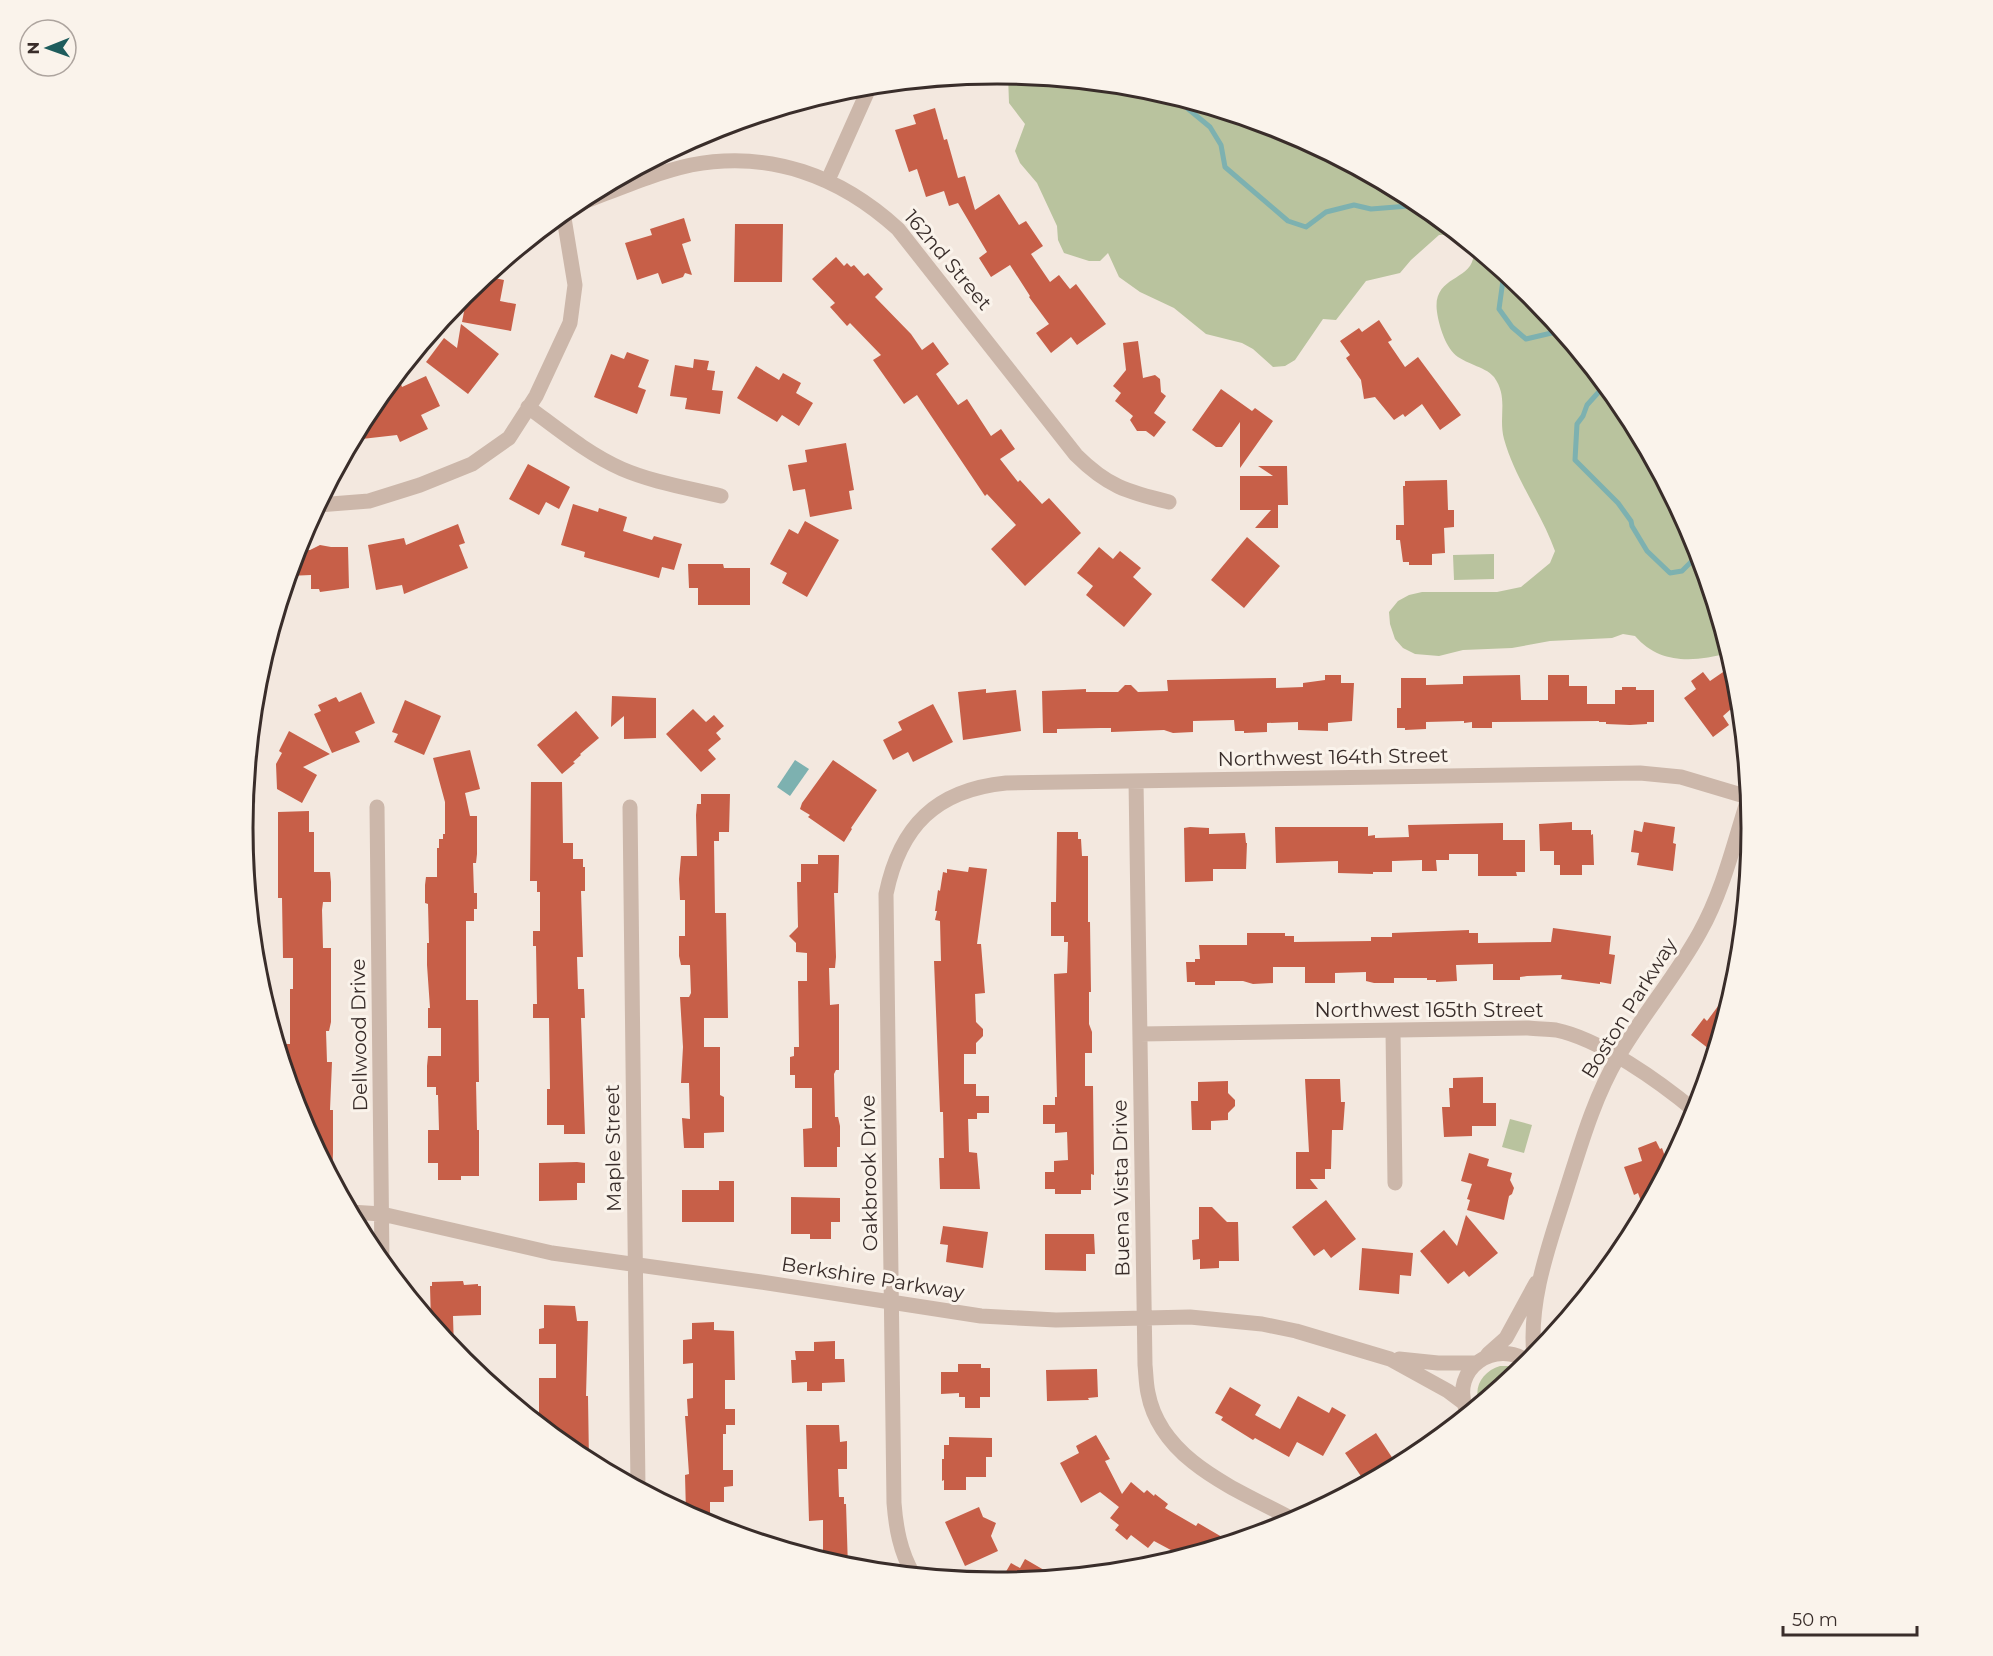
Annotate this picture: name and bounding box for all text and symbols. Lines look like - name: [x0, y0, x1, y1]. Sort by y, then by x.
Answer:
- north arrow: [18, 18, 78, 78]
- text: N: [24, 42, 43, 55]
- street label: 162nd Street: [899, 205, 997, 315]
- street label: Northwest 164th Street: [1217, 743, 1449, 771]
- street label: Boston Parkway: [1576, 933, 1682, 1083]
- street label: Dellwood Drive: [346, 958, 372, 1112]
- street label: Northwest 165th Street: [1314, 998, 1544, 1022]
- street label: Maple Street: [600, 1084, 626, 1212]
- street label: Oakbrook Drive: [856, 1095, 882, 1251]
- street label: Buena Vista Drive: [1107, 1099, 1135, 1277]
- street label: Berkshire Parkway: [780, 1252, 966, 1304]
- scale bar: [1783, 1599, 1916, 1637]
- text: 50 m: [1792, 1609, 1838, 1631]

